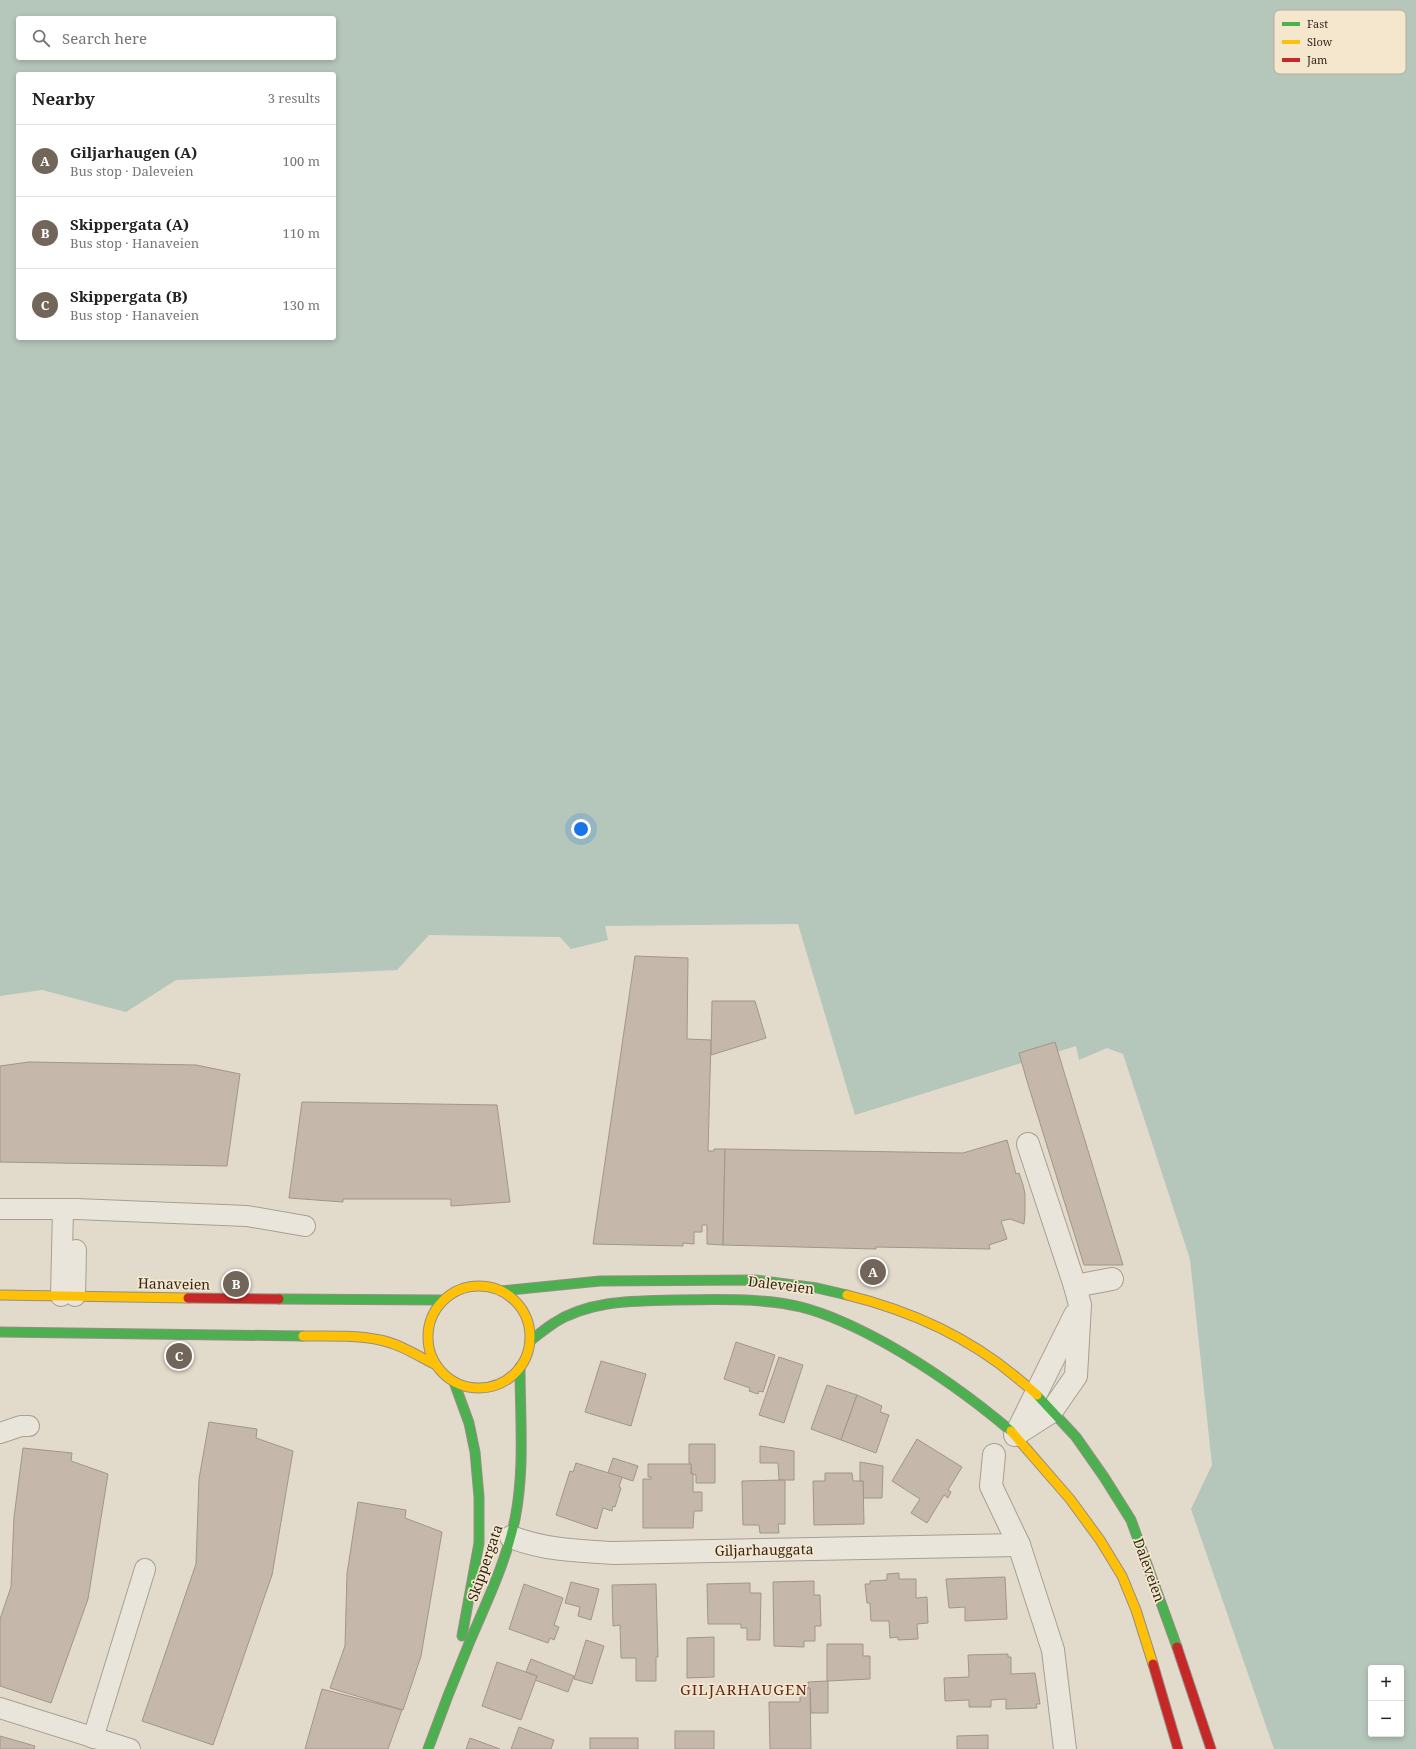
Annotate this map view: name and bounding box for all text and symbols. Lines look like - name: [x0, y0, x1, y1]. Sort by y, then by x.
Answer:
- legend: [1274, 10, 1406, 74]
- search box: [16, 16, 336, 60]
- text: Fast: [1307, 16, 1328, 31]
- icon: search: [30, 27, 52, 49]
- text: Search here: [62, 28, 147, 48]
- text: Slow: [1307, 34, 1333, 49]
- text: Jam: [1306, 52, 1328, 67]
- text: Nearby: [32, 87, 95, 110]
- text: 3 results: [268, 89, 320, 107]
- text: Giljarhaugen (A): [70, 142, 197, 162]
- text: A: [40, 152, 50, 170]
- text: 100 m: [283, 152, 320, 170]
- text: Bus stop · Daleveien: [70, 162, 194, 180]
- text: Skippergata (A): [70, 214, 189, 234]
- text: B: [41, 224, 49, 242]
- text: 110 m: [283, 224, 320, 242]
- text: Bus stop · Hanaveien: [70, 234, 199, 252]
- text: Skippergata (B): [70, 286, 188, 306]
- text: C: [41, 296, 49, 314]
- text: 130 m: [283, 296, 320, 314]
- text: Bus stop · Hanaveien: [70, 306, 199, 324]
- your location: [571, 819, 591, 839]
- pin: A: [860, 1257, 886, 1287]
- pin: B: [223, 1269, 249, 1299]
- street label: Daleveien: [747, 1271, 815, 1298]
- street label: Hanaveien: [138, 1273, 210, 1294]
- pin: C: [166, 1341, 192, 1371]
- street label: Skippergata: [463, 1522, 507, 1604]
- street label: Daleveien: [1129, 1535, 1170, 1604]
- street label: Giljarhauggata: [714, 1539, 814, 1560]
- map controls: [1368, 1665, 1404, 1737]
- button: +: [1368, 1665, 1404, 1701]
- district label: GILJARHAUGEN: [680, 1679, 808, 1699]
- button: −: [1368, 1701, 1404, 1737]

